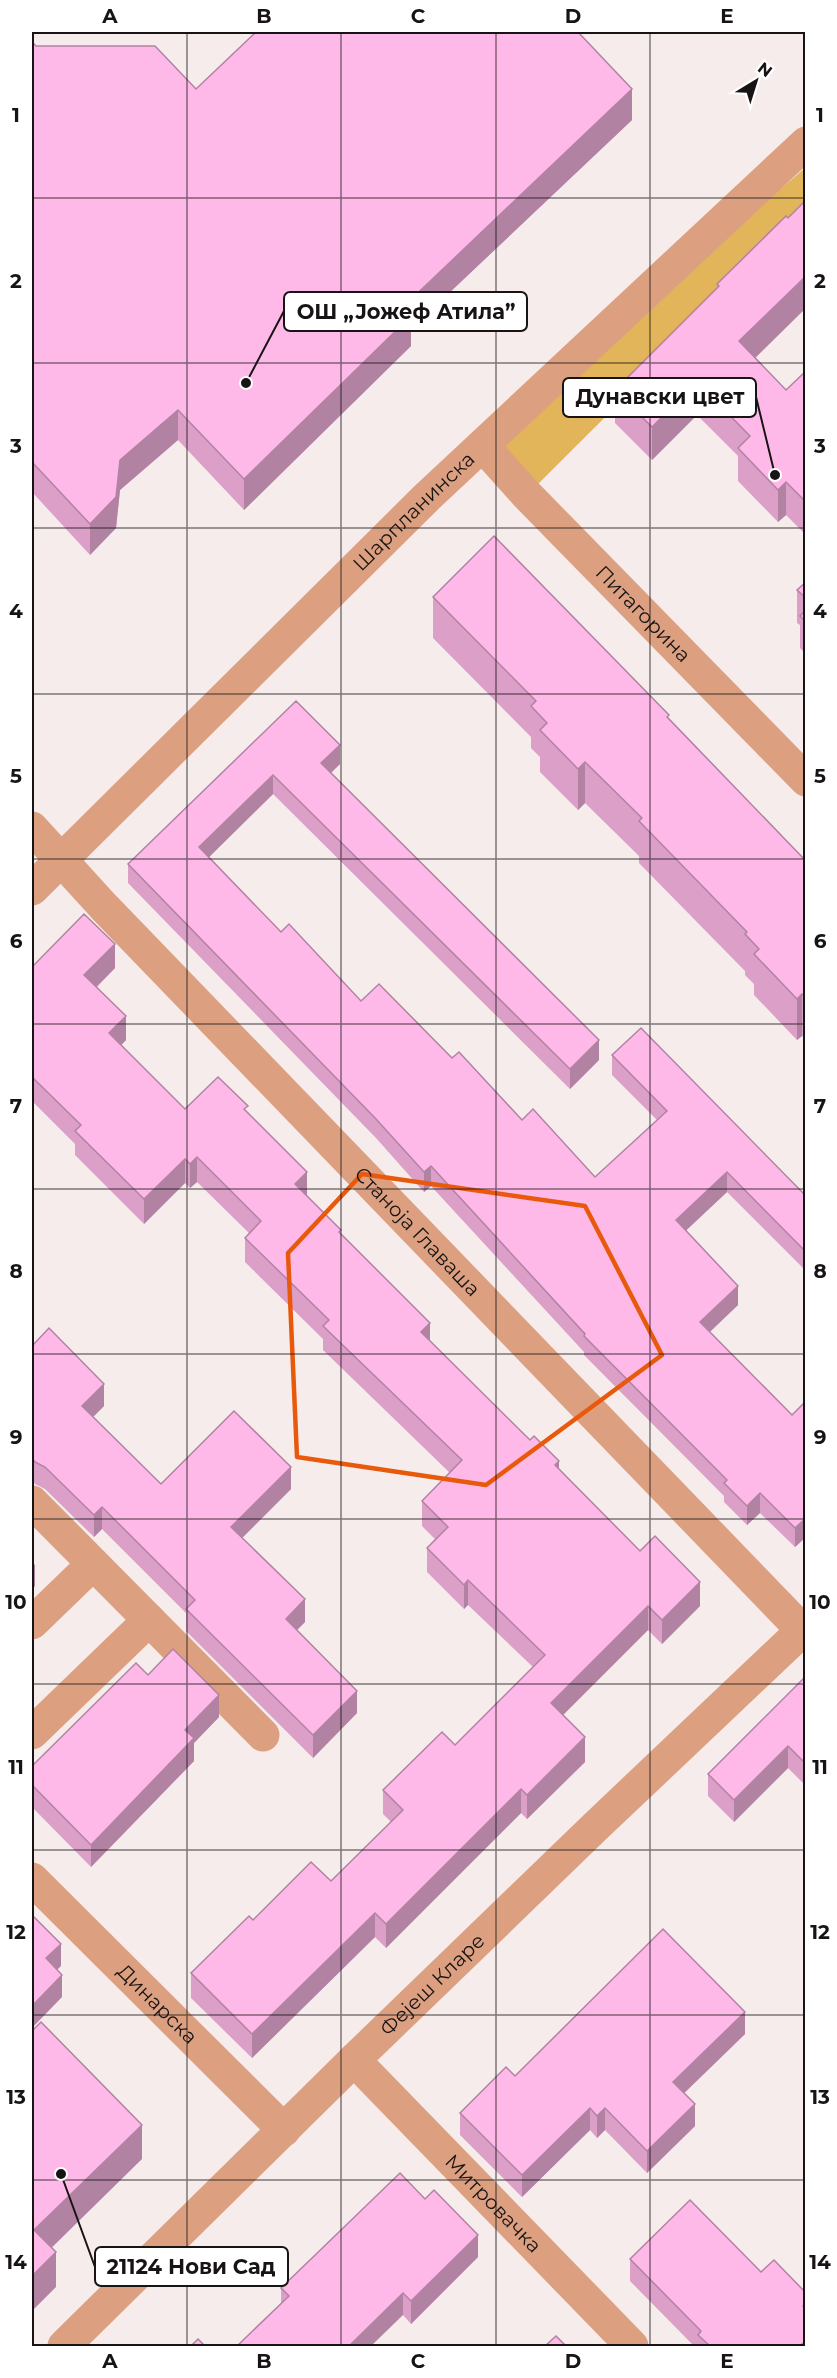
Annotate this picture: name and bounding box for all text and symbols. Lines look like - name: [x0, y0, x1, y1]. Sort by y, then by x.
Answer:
- text: A: [101, 4, 118, 28]
- text: B: [256, 4, 272, 28]
- text: C: [411, 4, 426, 28]
- text: D: [565, 4, 581, 28]
- text: E: [720, 4, 734, 28]
- north arrow: [726, 51, 786, 111]
- text: N: [754, 58, 776, 81]
- text: 1: [12, 103, 20, 127]
- text: 1: [816, 103, 824, 127]
- text: 2: [10, 269, 22, 293]
- text: 2: [814, 269, 826, 293]
- callout: ОШ „Јожеф Атила”: [284, 292, 527, 331]
- text: ОШ „Јожеф Атила”: [297, 299, 515, 324]
- callout: Дунавски цвет: [563, 378, 756, 417]
- text: Дунавски цвет: [576, 384, 745, 409]
- text: 3: [9, 434, 22, 458]
- text: 3: [813, 434, 826, 458]
- street label: Шарпланинска: [348, 447, 479, 576]
- street label: Питагорина: [591, 560, 696, 667]
- text: 4: [9, 599, 23, 623]
- text: 4: [813, 599, 827, 623]
- text: 5: [10, 764, 22, 788]
- text: 5: [814, 764, 826, 788]
- text: 6: [10, 929, 23, 953]
- text: 6: [814, 929, 827, 953]
- text: 7: [10, 1094, 22, 1118]
- text: 7: [814, 1094, 826, 1118]
- street label: Станоја Главаша: [350, 1162, 485, 1301]
- text: 8: [9, 1259, 23, 1283]
- text: 8: [813, 1259, 827, 1283]
- text: 9: [10, 1425, 22, 1449]
- text: 9: [814, 1425, 826, 1449]
- text: 10: [5, 1590, 27, 1614]
- text: 10: [809, 1590, 831, 1614]
- text: 11: [8, 1755, 24, 1779]
- text: 11: [812, 1755, 828, 1779]
- text: 12: [6, 1920, 26, 1944]
- text: 12: [810, 1920, 830, 1944]
- street label: Фејеш Кларе: [375, 1928, 490, 2040]
- street label: Динарска: [112, 1959, 202, 2049]
- text: 13: [6, 2085, 26, 2109]
- text: 13: [810, 2085, 830, 2109]
- street label: Митровачка: [440, 2149, 547, 2258]
- callout: 21124 Нови Сад: [95, 2247, 288, 2286]
- text: 14: [5, 2250, 27, 2274]
- text: 14: [809, 2250, 831, 2274]
- text: 21124 Нови Сад: [107, 2254, 276, 2279]
- text: A: [101, 2349, 118, 2373]
- text: B: [256, 2349, 272, 2373]
- text: C: [411, 2349, 426, 2373]
- text: D: [565, 2349, 581, 2373]
- text: E: [720, 2349, 734, 2373]

